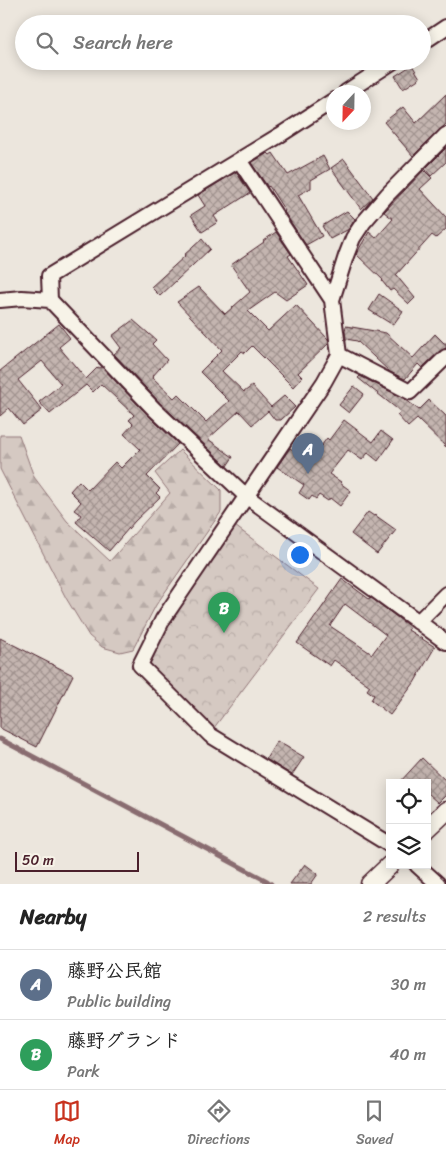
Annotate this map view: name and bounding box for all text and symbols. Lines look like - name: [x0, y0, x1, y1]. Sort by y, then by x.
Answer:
- search box: [15, 15, 431, 70]
- text: Search here: [73, 26, 173, 59]
- icon: search: [33, 29, 61, 57]
- north arrow: [326, 85, 371, 130]
- pin: A: [292, 433, 324, 474]
- your location: [287, 542, 313, 568]
- pin: B: [208, 592, 240, 633]
- map controls: [386, 779, 431, 869]
- button: locate: [386, 779, 431, 824]
- button: layers: [386, 824, 431, 869]
- text: 50 m: [22, 848, 54, 873]
- scale bar: [15, 849, 139, 872]
- text: Nearby: [20, 898, 86, 936]
- text: 2 results: [363, 902, 426, 931]
- text: 藤野公民館: [67, 954, 162, 987]
- text: A: [31, 970, 41, 999]
- text: 30 m: [391, 970, 426, 999]
- text: Public building: [67, 987, 171, 1016]
- text: 藤野グランド: [67, 1024, 181, 1057]
- text: B: [31, 1040, 41, 1069]
- text: 40 m: [389, 1040, 426, 1069]
- text: Park: [67, 1057, 100, 1086]
- tab: Map: [53, 1097, 81, 1152]
- tab: Directions: [187, 1097, 250, 1152]
- tab: Saved: [356, 1097, 393, 1152]

